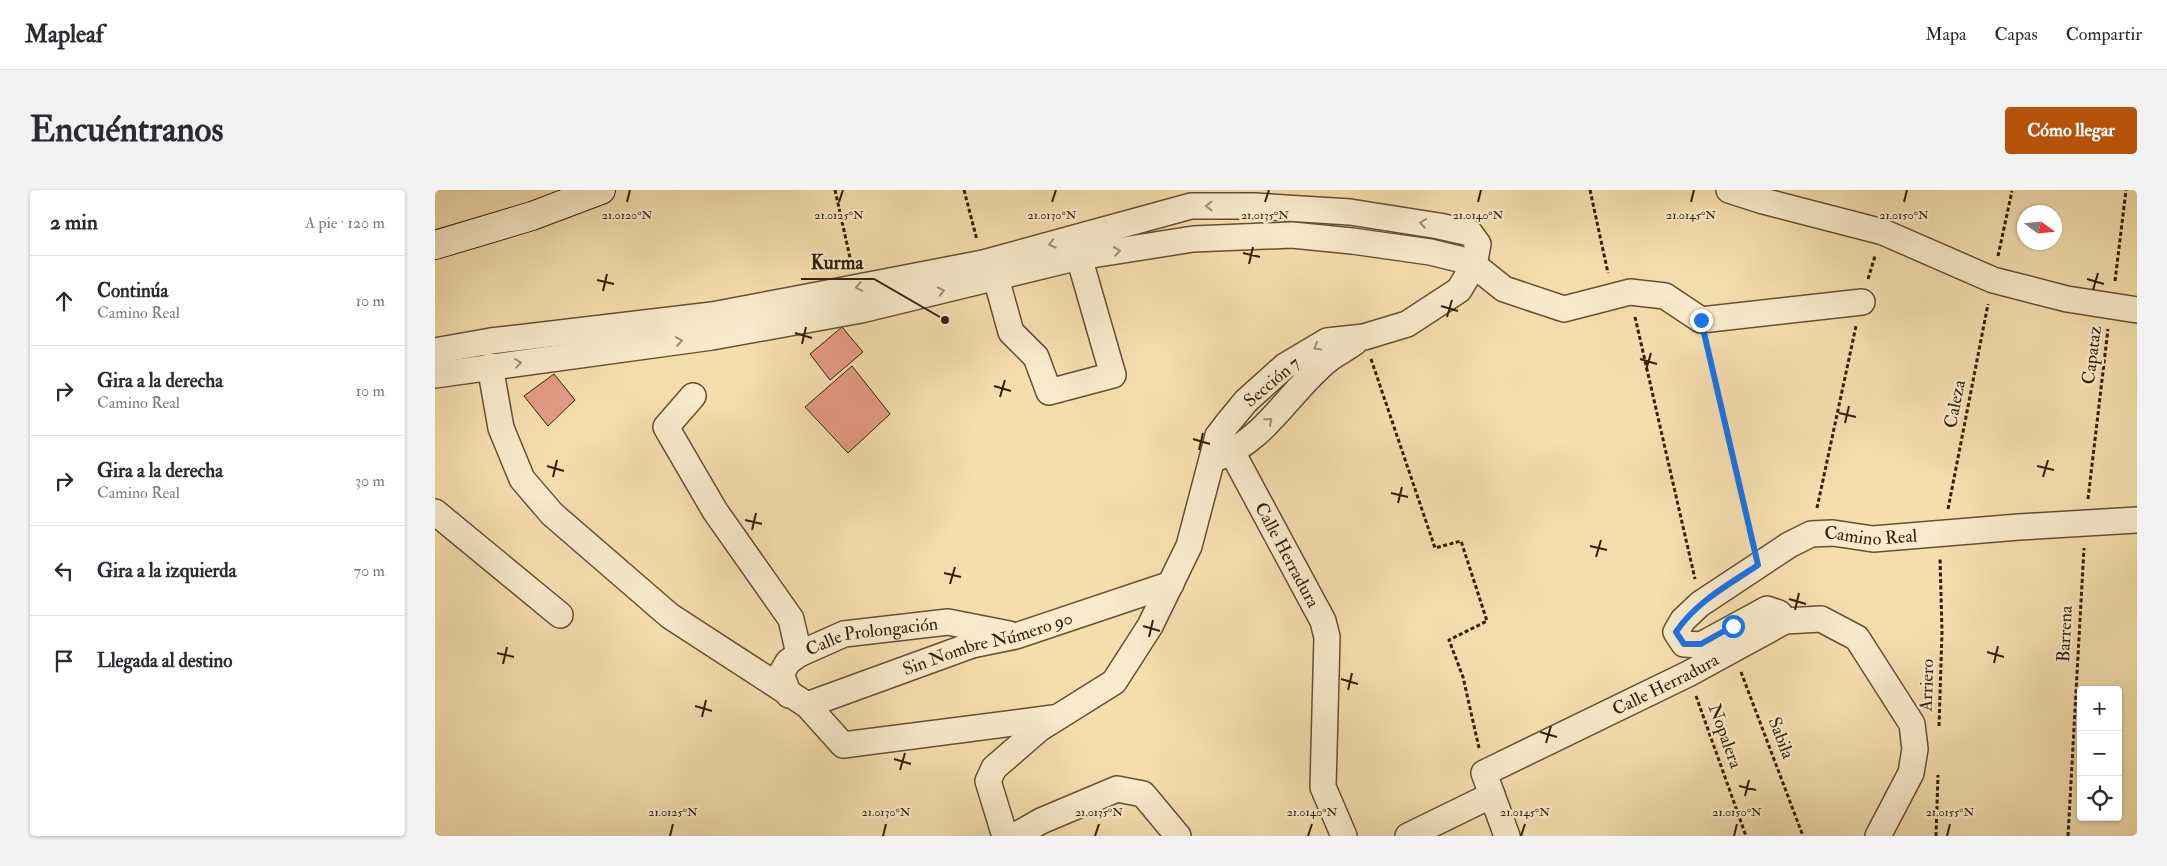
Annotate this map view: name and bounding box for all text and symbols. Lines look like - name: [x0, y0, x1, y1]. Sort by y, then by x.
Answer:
- text: Mapleaf: [25, 19, 104, 50]
- text: Mapa: [1925, 23, 1967, 46]
- text: Capas: [1995, 23, 2038, 46]
- text: Compartir: [2066, 23, 2142, 46]
- button: Cómo llegar: [2005, 107, 2137, 154]
- text: Encuéntranos: [30, 108, 223, 152]
- one-way arrow: [1205, 201, 1212, 211]
- north arrow: [2017, 205, 2062, 250]
- text: 21.0120°N: [602, 208, 652, 223]
- text: 21.0125°N: [814, 208, 864, 223]
- text: 21.0130°N: [1028, 208, 1077, 223]
- text: 21.0135°N: [1241, 208, 1289, 223]
- text: 21.0140°N: [1453, 208, 1504, 223]
- text: 21.0145°N: [1666, 208, 1716, 223]
- text: 21.0150°N: [1879, 208, 1929, 223]
- text: 2 min: [50, 209, 98, 236]
- text: A pie · 120 m: [305, 213, 385, 233]
- one-way arrow: [1419, 218, 1427, 229]
- one-way arrow: [1048, 238, 1056, 248]
- callout: Kurma: [801, 245, 874, 279]
- one-way arrow: [1113, 246, 1121, 257]
- text: Kurma: [811, 251, 864, 275]
- text: Continúa: [97, 279, 168, 303]
- one-way arrow: [855, 281, 863, 292]
- one-way arrow: [937, 286, 946, 297]
- icon: ahead: [50, 287, 78, 315]
- text: 10 m: [355, 291, 385, 311]
- text: Camino Real: [97, 303, 180, 323]
- route end: [1690, 309, 1713, 332]
- street label: Capataz: [2077, 324, 2107, 386]
- one-way arrow: [675, 337, 683, 347]
- one-way arrow: [1313, 340, 1322, 350]
- street label: Sección 7: [1239, 352, 1305, 412]
- one-way arrow: [514, 358, 522, 368]
- text: Gira a la derecha: [97, 369, 223, 393]
- icon: right: [50, 377, 78, 405]
- street label: Caleza: [1939, 377, 1971, 430]
- text: 10 m: [355, 381, 385, 401]
- text: Camino Real: [97, 393, 180, 413]
- one-way arrow: [1264, 418, 1273, 427]
- text: Gira a la derecha: [97, 459, 223, 483]
- icon: right: [50, 467, 78, 495]
- text: 30 m: [355, 471, 385, 491]
- text: Camino Real: [97, 483, 180, 503]
- street label: Calle Herradura: [1250, 498, 1325, 612]
- street label: Camino Real: [1824, 521, 1918, 551]
- icon: left: [50, 557, 78, 585]
- text: Gira a la izquierda: [97, 559, 236, 583]
- text: 70 m: [354, 561, 385, 581]
- street label: Barrena: [2052, 604, 2078, 663]
- street label: Sin Nombre Número 90: [899, 606, 1076, 681]
- street label: Calle Prolongación: [802, 612, 939, 661]
- route start: [1722, 615, 1745, 638]
- icon: arrive: [50, 647, 78, 675]
- street label: Calle Herradura: [1608, 648, 1723, 721]
- text: Llegada al destino: [97, 649, 232, 673]
- street label: Arriero: [1915, 658, 1939, 713]
- map controls: [2077, 686, 2122, 821]
- button: +: [2077, 686, 2122, 731]
- street label: Nopalera: [1703, 701, 1747, 772]
- street label: Sabila: [1763, 714, 1800, 763]
- button: −: [2077, 731, 2122, 776]
- button: locate: [2077, 776, 2122, 821]
- text: 21.0125°N: [648, 805, 698, 820]
- text: 21.0130°N: [862, 805, 911, 820]
- text: 21.0135°N: [1075, 805, 1123, 820]
- text: 21.0140°N: [1287, 805, 1338, 820]
- text: 21.0145°N: [1500, 805, 1550, 820]
- text: 21.0150°N: [1712, 805, 1762, 820]
- text: 21.0155°N: [1926, 805, 1975, 820]

